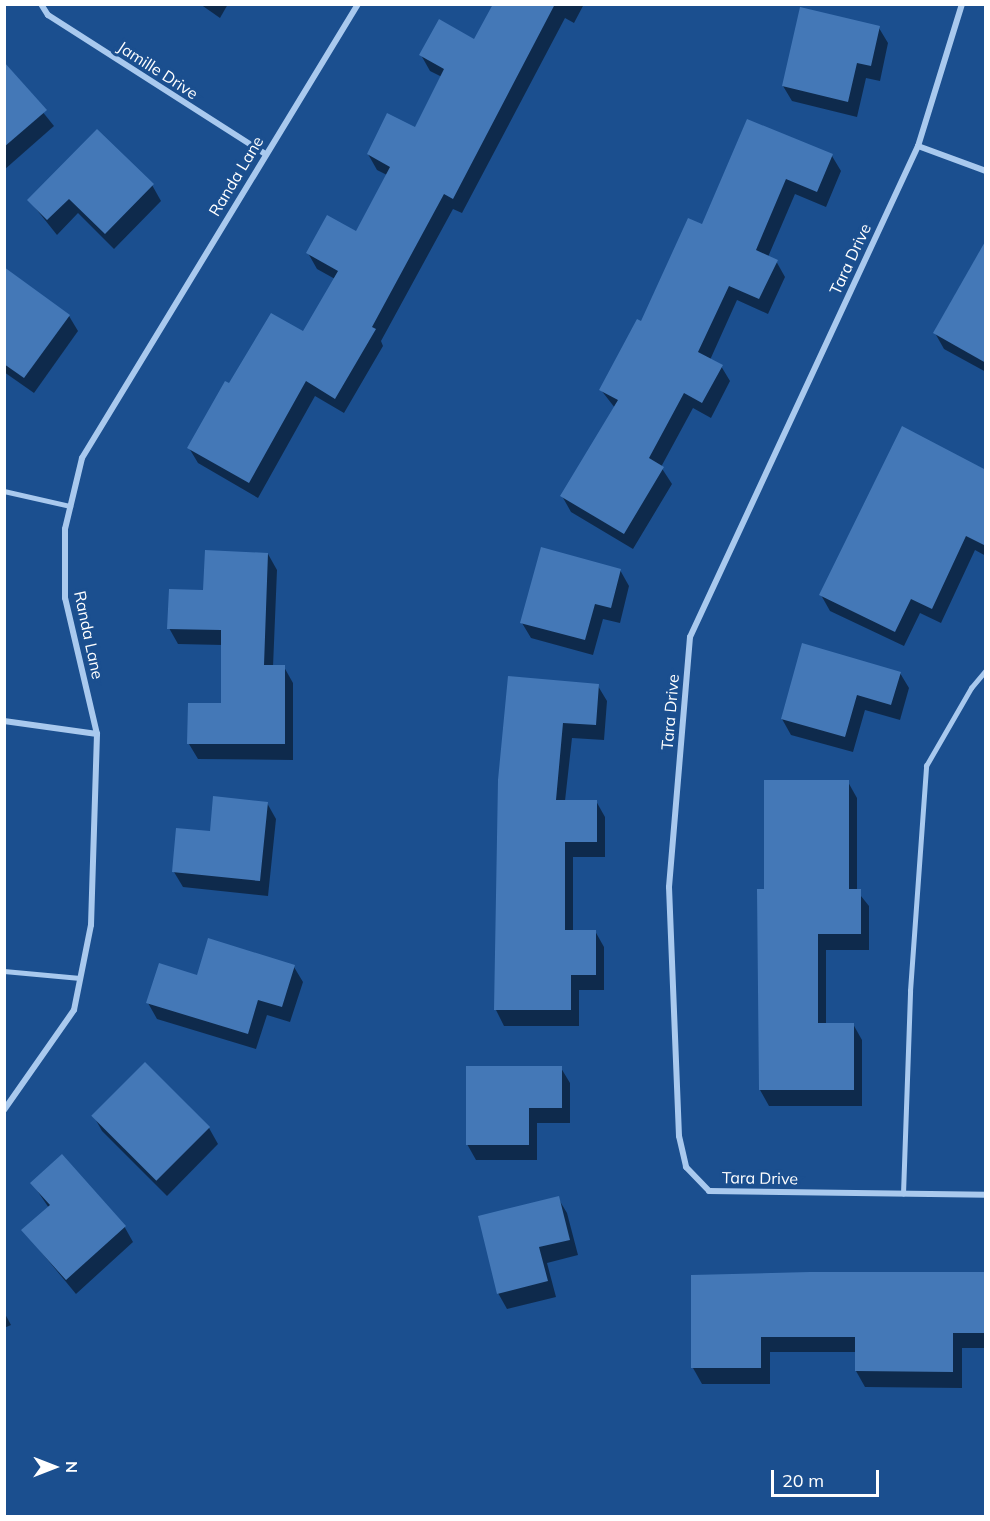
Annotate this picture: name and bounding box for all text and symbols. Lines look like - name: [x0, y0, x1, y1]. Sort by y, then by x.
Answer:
- street label: Jamille Drive: [114, 37, 202, 103]
- street label: Randa Lane: [205, 133, 267, 219]
- street label: Tara Drive: [825, 220, 875, 298]
- street label: Randa Lane: [70, 589, 108, 681]
- street label: Tara Drive: [657, 673, 683, 751]
- street label: Tara Drive: [722, 1168, 798, 1188]
- north arrow: [24, 1437, 84, 1497]
- scale bar: [774, 1458, 882, 1496]
- text: N: [62, 1461, 82, 1473]
- text: 20 m: [782, 1469, 824, 1492]

